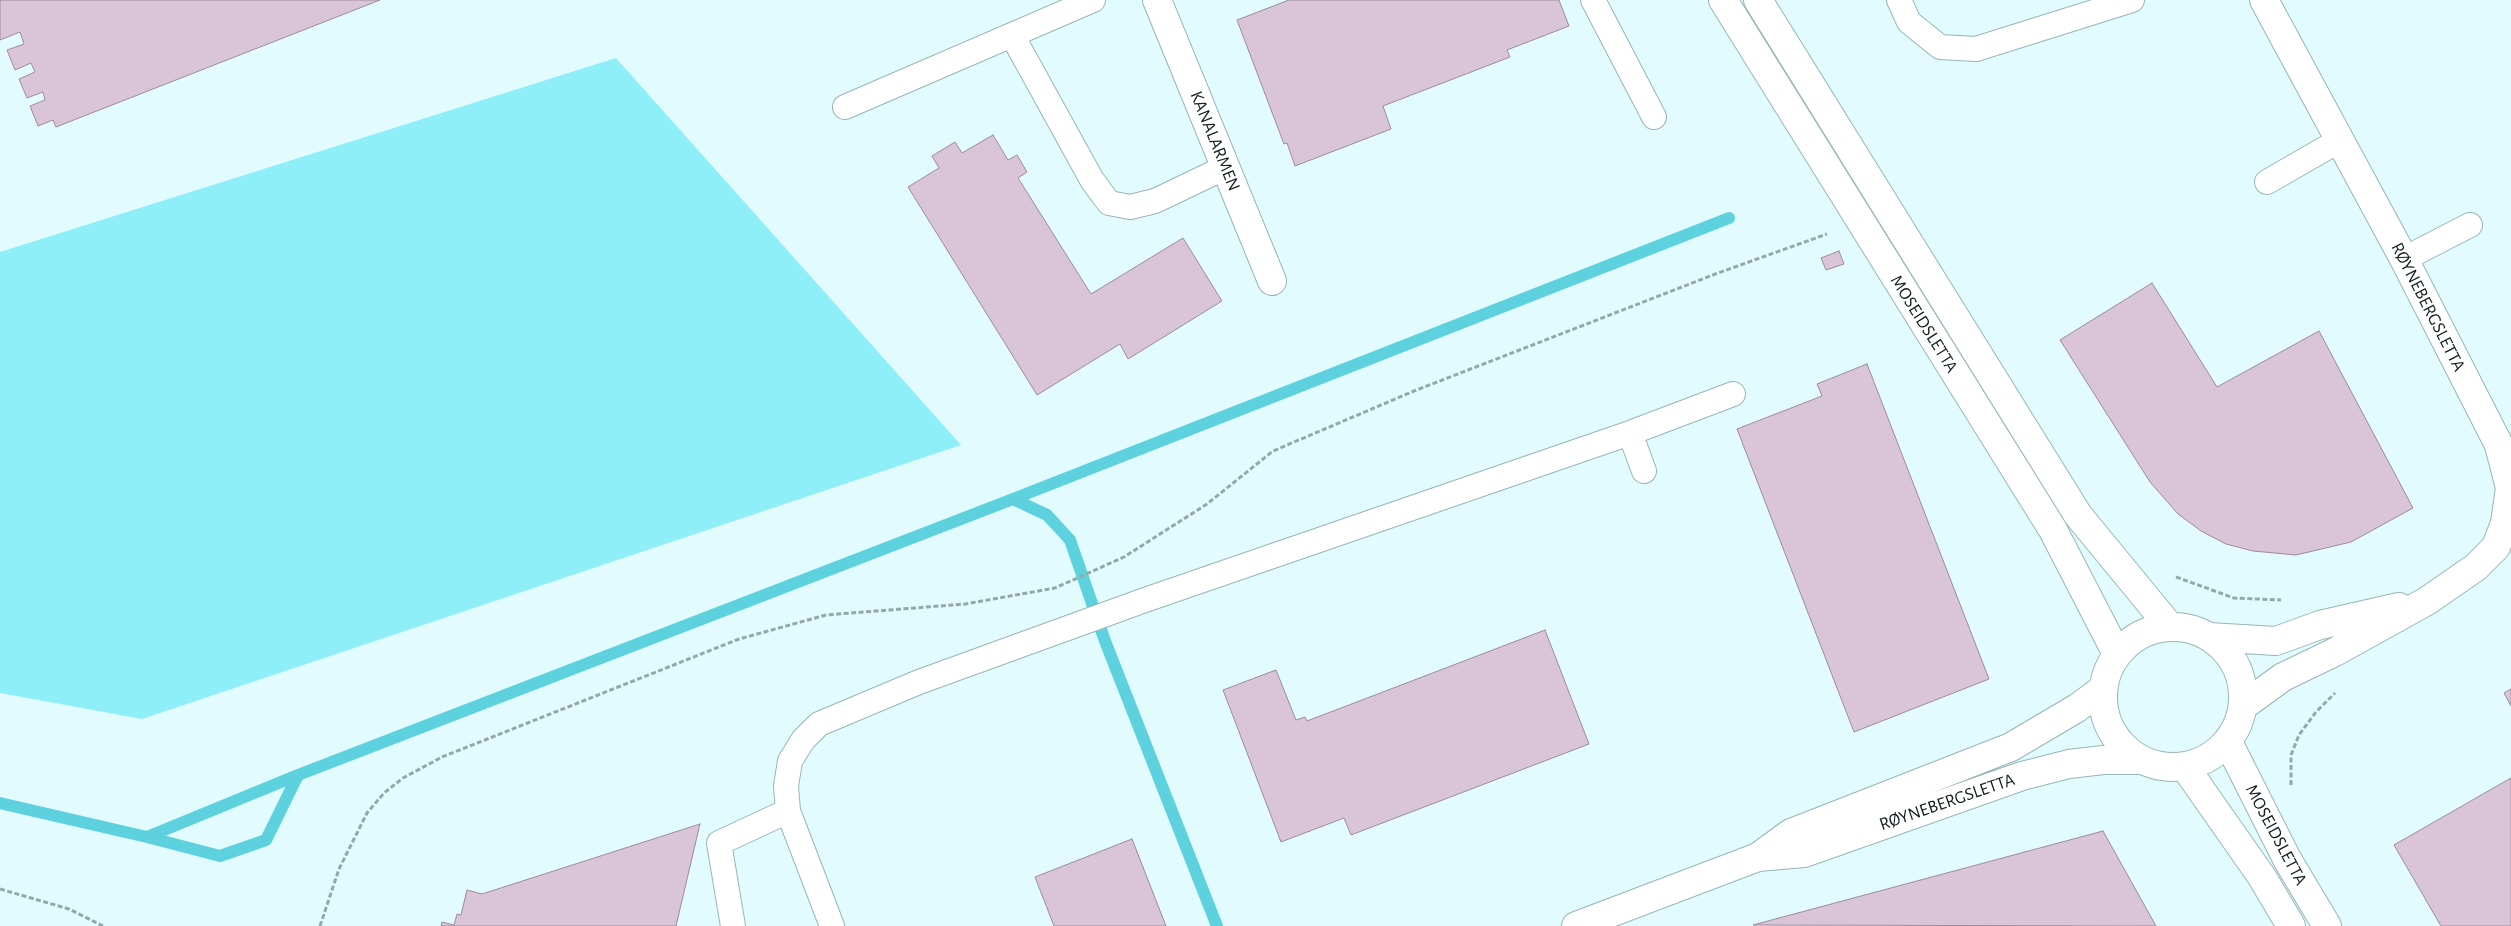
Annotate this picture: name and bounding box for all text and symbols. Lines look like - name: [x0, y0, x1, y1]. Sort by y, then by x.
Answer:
- street label: KANALARMEN: [1185, 88, 1245, 194]
- street label: RØYNEBERGSLETTA: [2386, 239, 2470, 375]
- street label: MOSEIDSLETTA: [1885, 271, 1963, 377]
- street label: RØYNEBERGSLETTA: [1876, 769, 2018, 835]
- street label: MOSEIDSLETTA: [2240, 781, 2312, 889]

